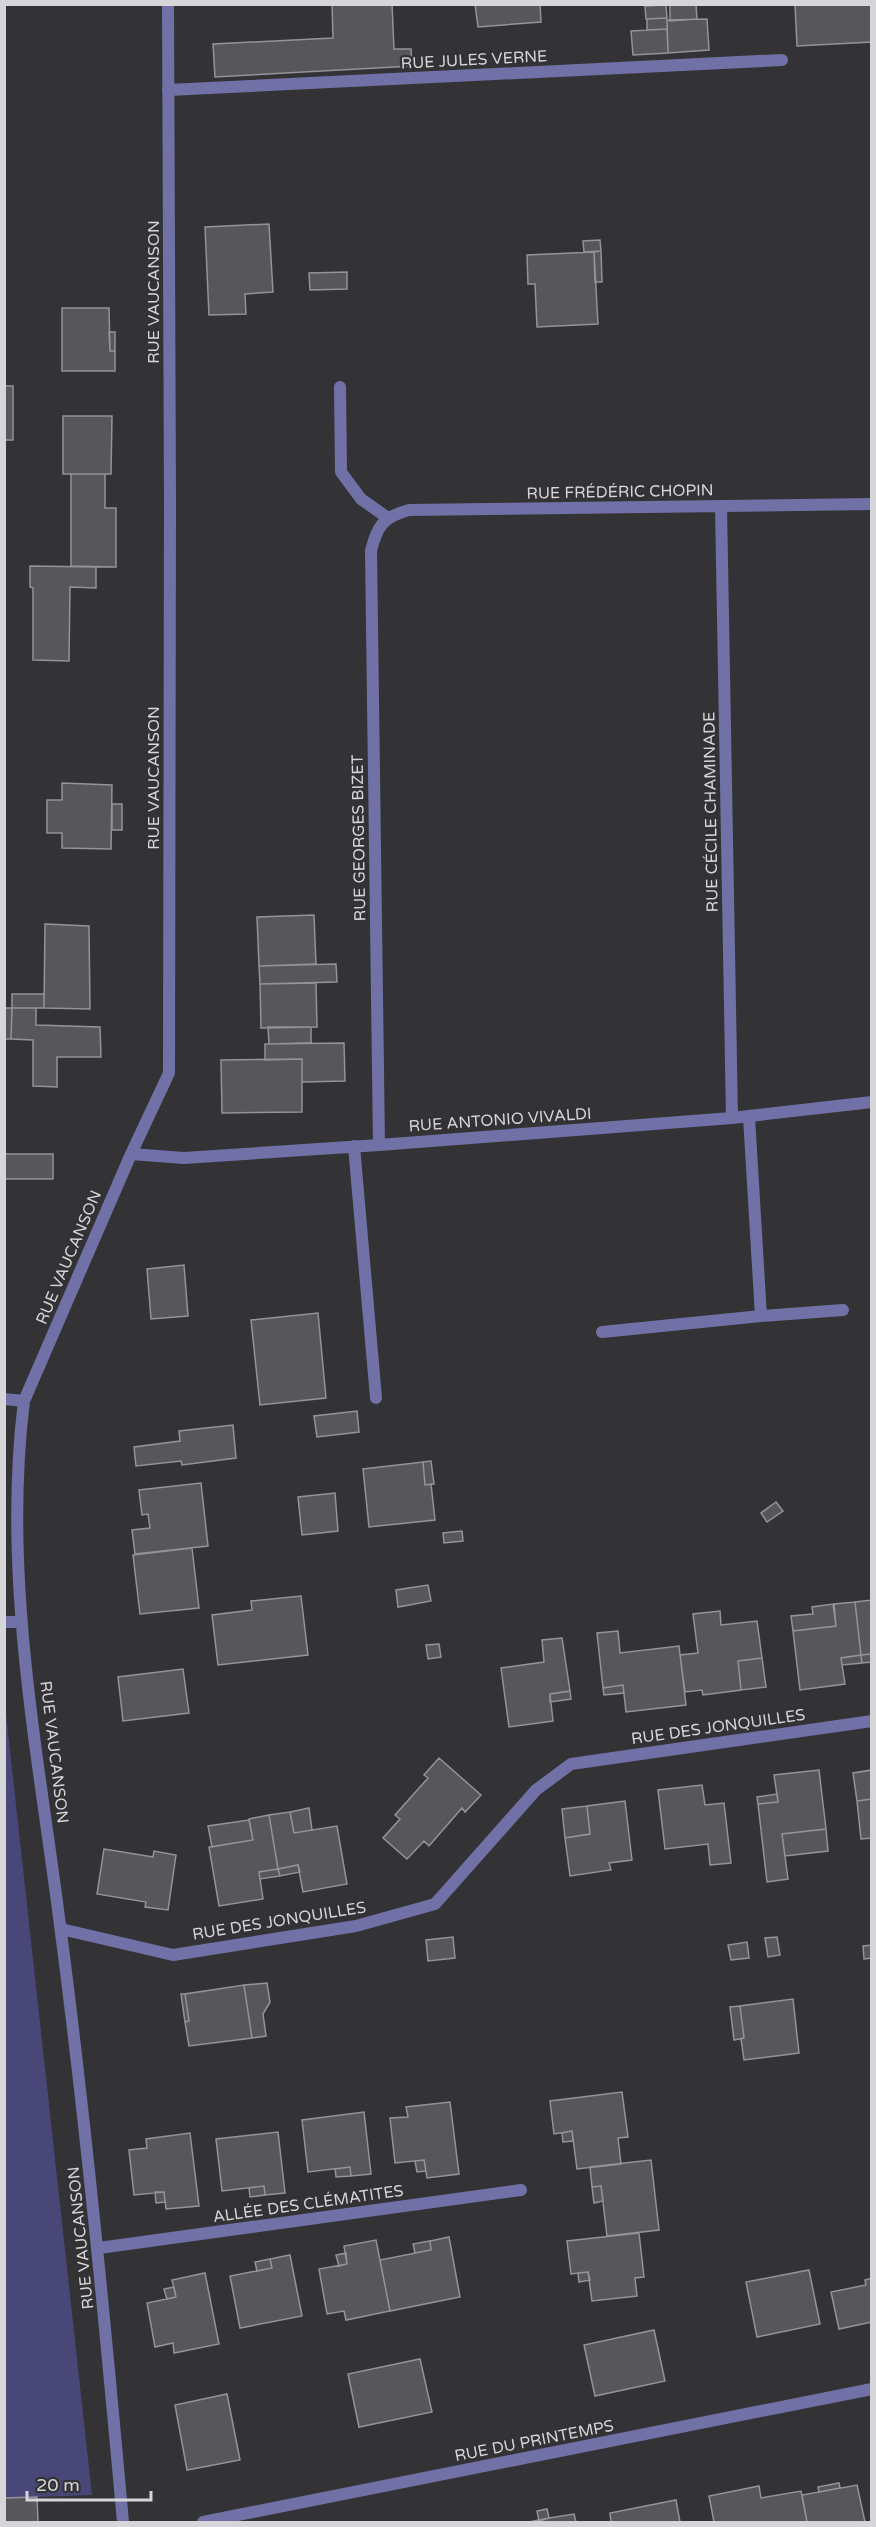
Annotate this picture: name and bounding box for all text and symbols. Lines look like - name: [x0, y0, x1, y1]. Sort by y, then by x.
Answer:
- street label: RUE JULES VERNE: [400, 46, 548, 74]
- street label: RUE VAUCANSON: [144, 220, 164, 364]
- street label: RUE FRÉDÉRIC CHOPIN: [526, 480, 714, 504]
- street label: RUE VAUCANSON: [144, 706, 164, 850]
- street label: RUE CÉCILE CHAMINADE: [699, 712, 723, 912]
- street label: RUE GEORGES BIZET: [348, 754, 370, 921]
- street label: RUE ANTONIO VIVALDI: [408, 1104, 592, 1136]
- street label: RUE VAUCANSON: [32, 1187, 106, 1327]
- street label: RUE VAUCANSON: [35, 1680, 73, 1825]
- street label: RUE DES JONQUILLES: [630, 1705, 807, 1749]
- street label: RUE DES JONQUILLES: [191, 1897, 368, 1945]
- street label: RUE VAUCANSON: [64, 2165, 98, 2310]
- street label: ALLÉE DES CLÉMATITES: [212, 2181, 405, 2227]
- street label: RUE DU PRINTEMPS: [453, 2416, 616, 2466]
- scale bar: [27, 2464, 152, 2502]
- text: 20 m: [36, 2474, 80, 2496]

